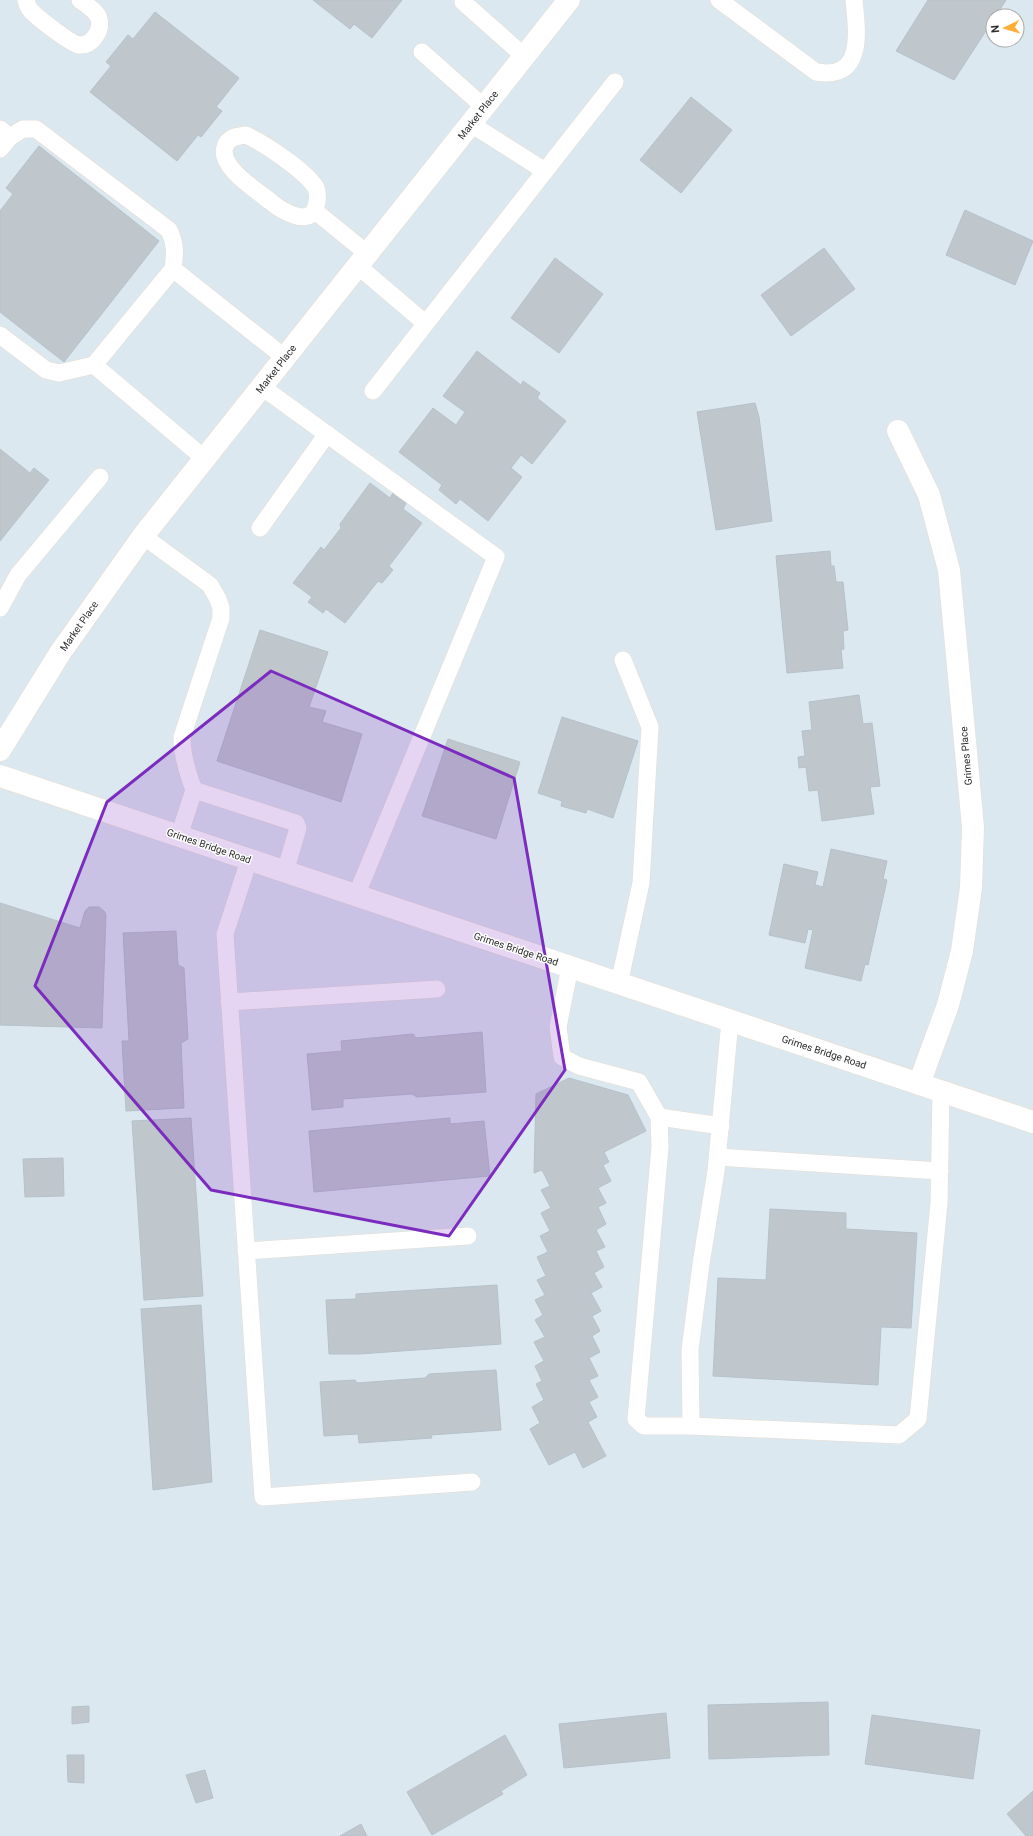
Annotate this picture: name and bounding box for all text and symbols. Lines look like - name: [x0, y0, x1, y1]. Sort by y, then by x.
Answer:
- north arrow: [985, 8, 1025, 48]
- text: N: [989, 24, 1002, 33]
- street label: Market Place: [456, 89, 500, 141]
- street label: Market Place: [254, 343, 298, 395]
- street label: Market Place: [58, 599, 100, 653]
- street label: Grimes Place: [958, 726, 974, 786]
- street label: Grimes Bridge Road: [165, 826, 253, 866]
- street label: Grimes Bridge Road: [472, 930, 560, 968]
- street label: Grimes Bridge Road: [780, 1033, 868, 1071]

